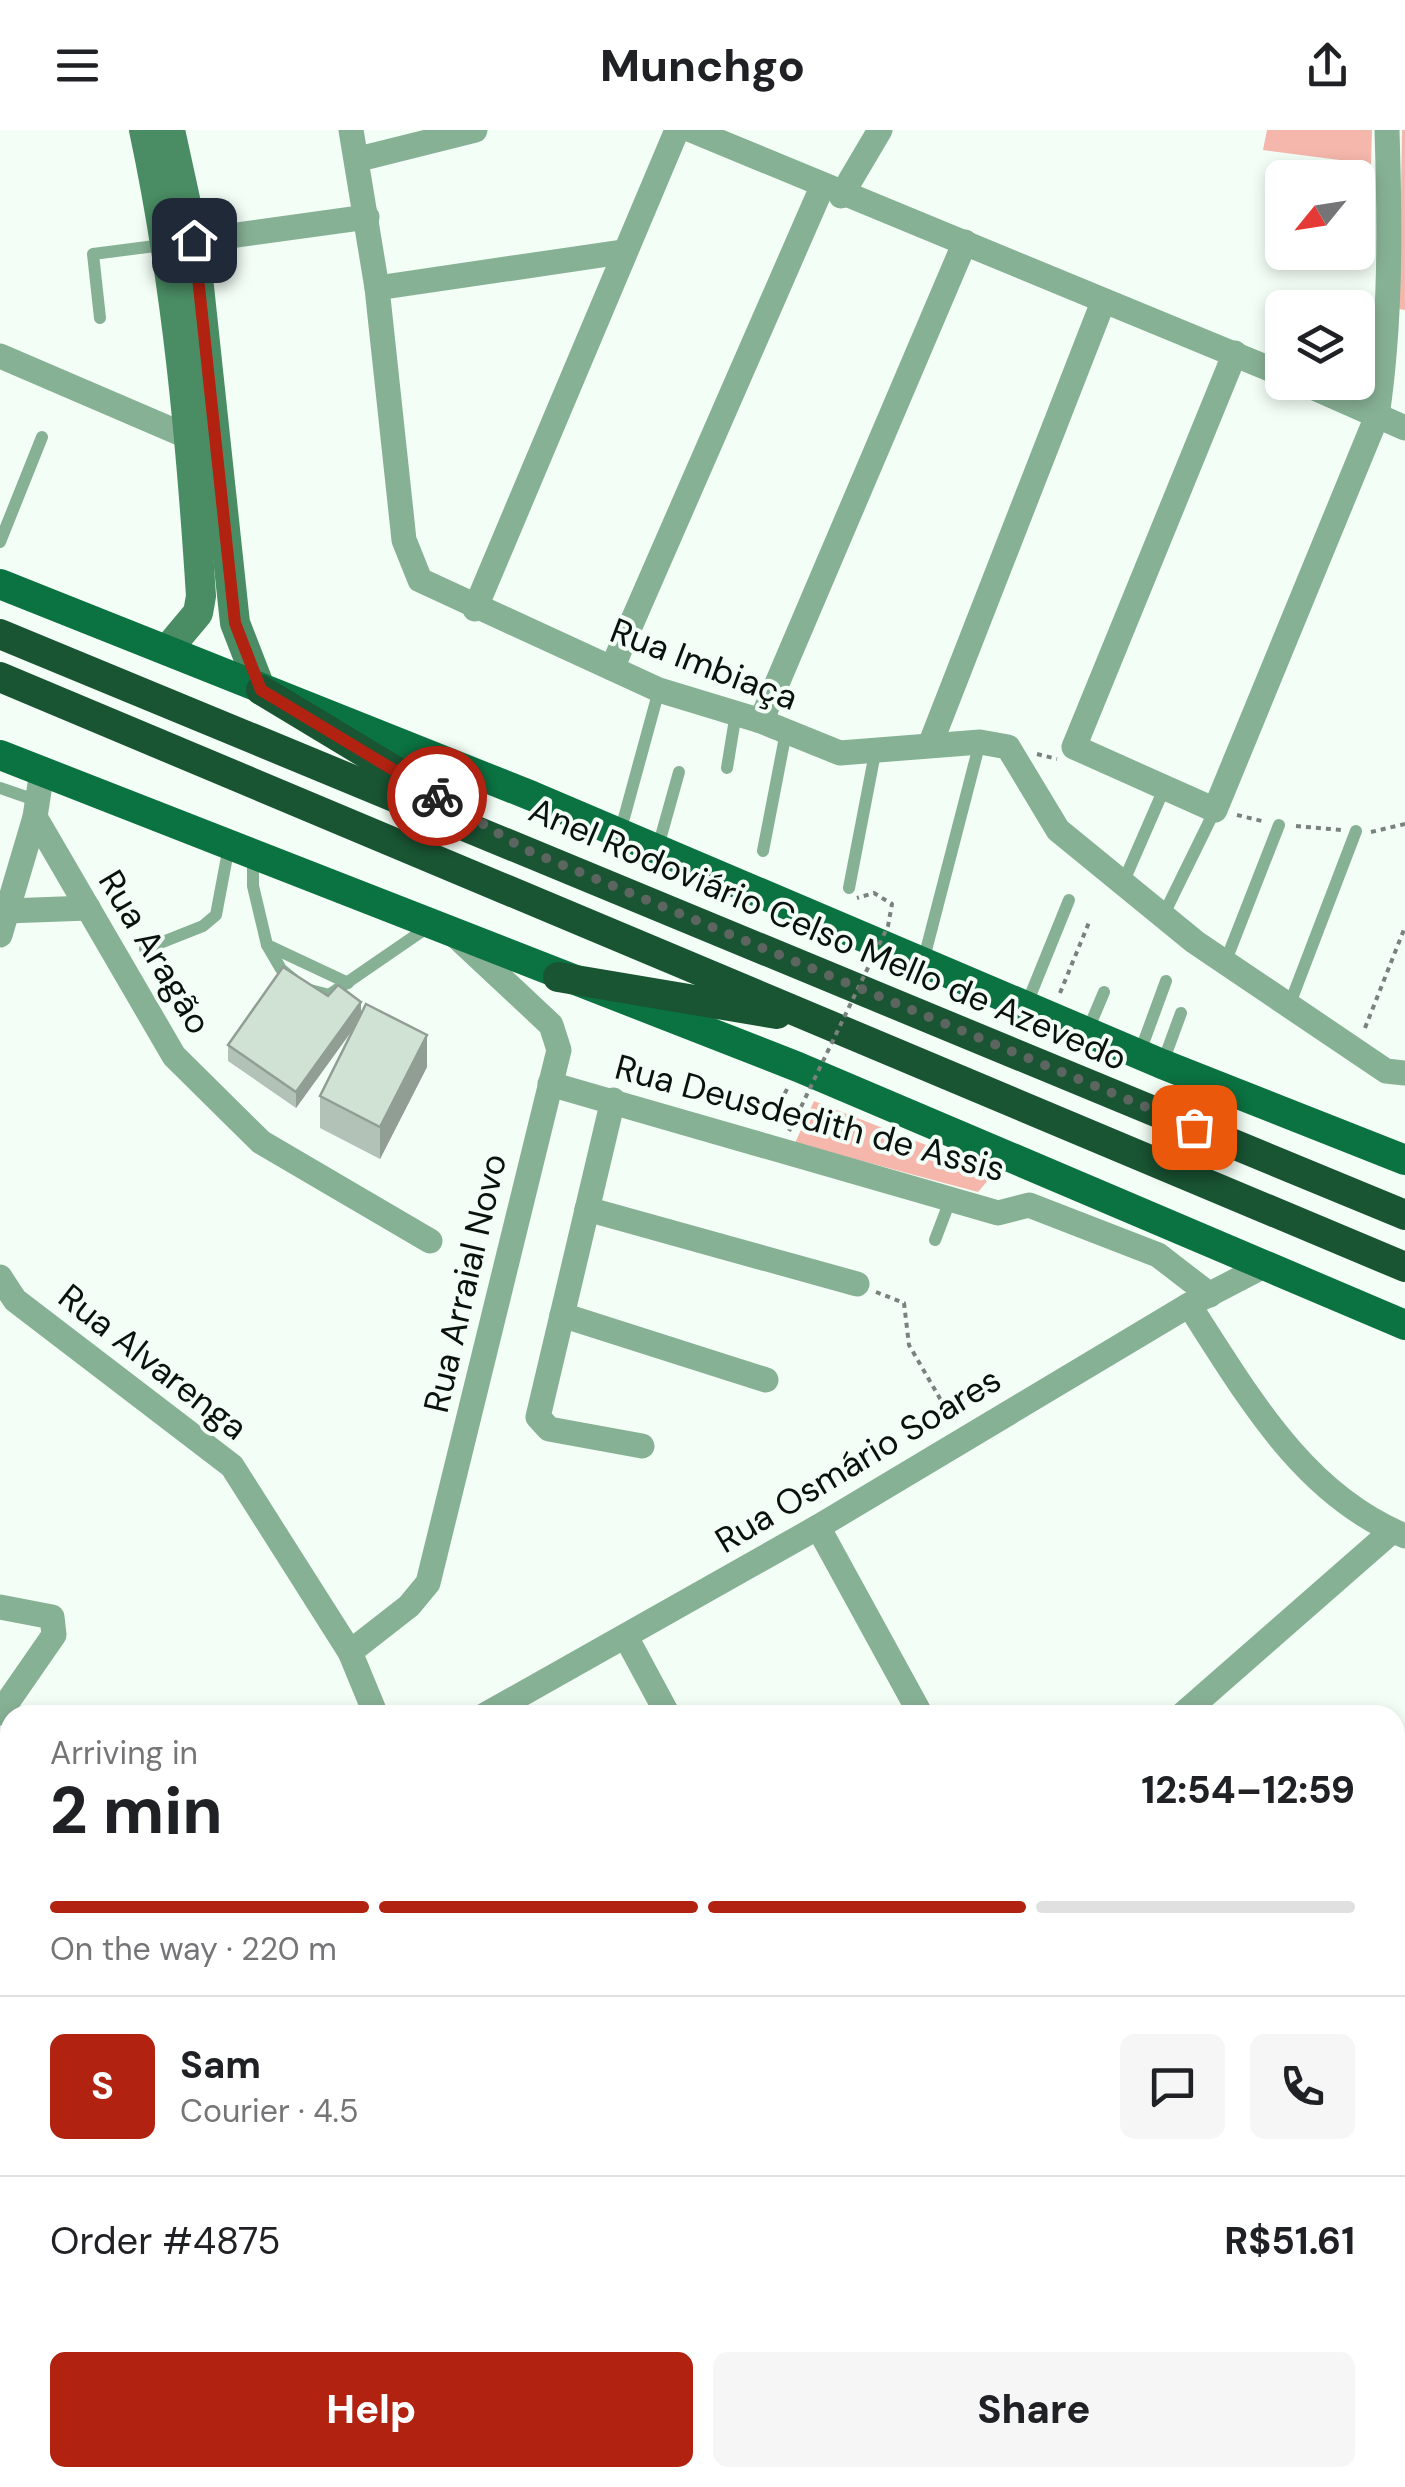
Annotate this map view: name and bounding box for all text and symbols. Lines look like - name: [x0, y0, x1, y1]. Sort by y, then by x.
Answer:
- text: Munchgo: [600, 36, 805, 95]
- icon: menu: [50, 38, 105, 93]
- icon: share: [1300, 38, 1355, 93]
- north arrow: [1265, 160, 1375, 270]
- map controls: [1265, 160, 1375, 400]
- pin: [152, 198, 237, 283]
- icon: home: [167, 213, 222, 268]
- button: layers: [1265, 290, 1375, 400]
- street label: Rua Imbiaça: [604, 607, 804, 721]
- courier: [387, 746, 487, 846]
- icon: bike: [410, 769, 465, 824]
- street label: Anel Rodoviário Celso Mello de Azevedo: [522, 787, 1134, 1081]
- street label: Rua Aragão: [88, 861, 222, 1043]
- street label: Rua Deusdedith de Assis: [610, 1044, 1010, 1192]
- pin: [1152, 1085, 1237, 1170]
- icon: bag: [1167, 1100, 1222, 1155]
- street label: Rua Arraial Novo: [413, 1149, 517, 1417]
- street label: Rua Alvarenga: [49, 1274, 257, 1450]
- street label: Rua Osmário Soares: [707, 1357, 1009, 1563]
- text: Arriving in: [50, 1732, 198, 1774]
- text: 12:54–12:59: [1141, 1765, 1355, 1815]
- text: 2 min: [50, 1769, 223, 1853]
- text: On the way · 220 m: [50, 1928, 337, 1970]
- button: chat: [1120, 2034, 1225, 2139]
- button: phone: [1250, 2034, 1355, 2139]
- text: Sam: [180, 2040, 261, 2090]
- text: S: [91, 2061, 114, 2111]
- text: Courier · 4.5: [180, 2090, 358, 2132]
- text: Order #4875: [50, 2216, 280, 2266]
- text: R$51.61: [1224, 2216, 1355, 2266]
- button: Help: [50, 2352, 693, 2467]
- button: Share: [713, 2352, 1355, 2467]

